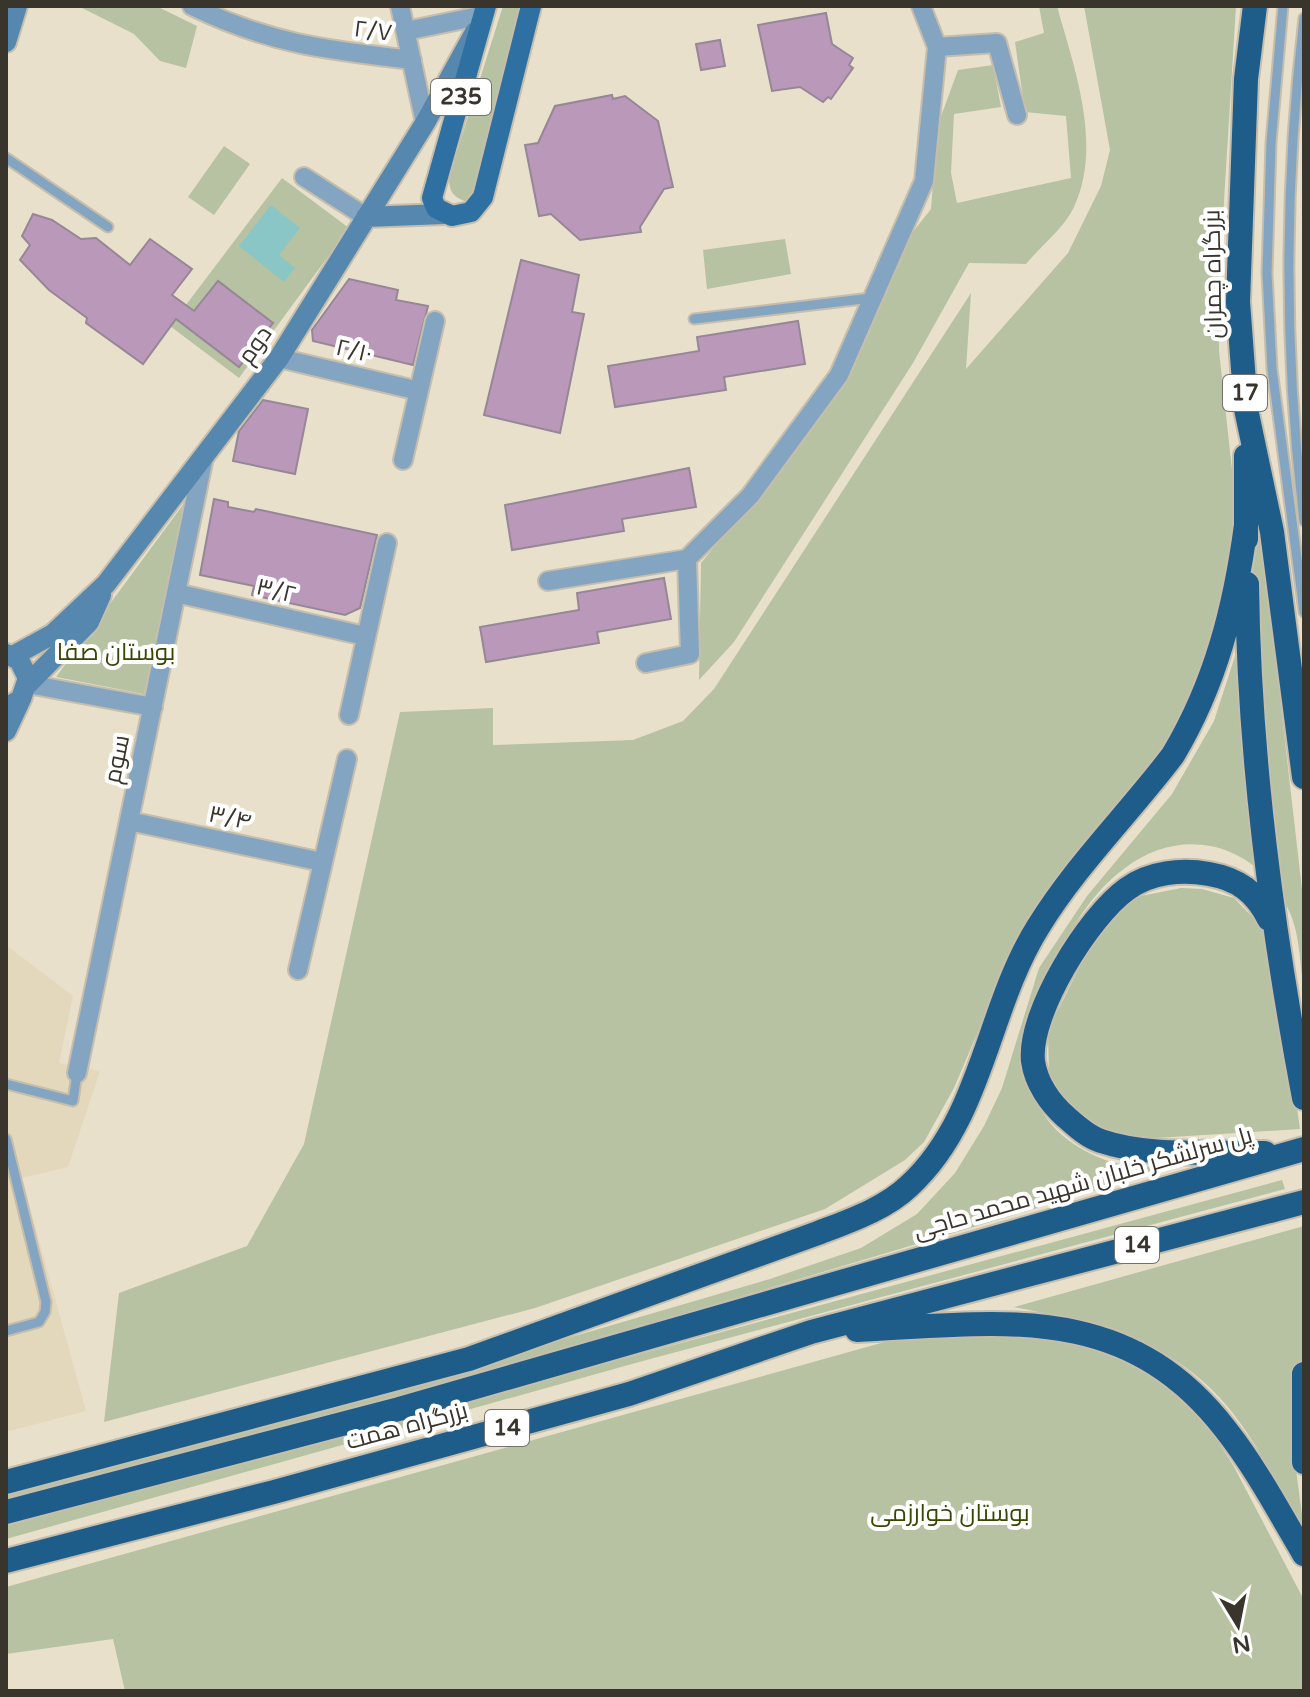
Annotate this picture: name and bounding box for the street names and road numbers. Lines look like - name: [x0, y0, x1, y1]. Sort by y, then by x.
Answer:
- street label: ۲/۷: [352, 14, 394, 48]
- road number: 235: [431, 79, 491, 115]
- street label: بزرگراه چمران: [1197, 209, 1230, 339]
- street label: دوم: [232, 320, 279, 370]
- street label: ۲/۱۰: [333, 333, 375, 369]
- road number: 17: [1223, 375, 1267, 411]
- street label: ۳/۲: [253, 572, 299, 610]
- street label: سوم: [98, 732, 137, 786]
- street label: ۳/۴: [206, 799, 254, 837]
- street label: پل سرلشکر خلبان شهید محمد حاجی: [910, 1120, 1257, 1246]
- road number: 14: [1115, 1227, 1159, 1263]
- street label: بزرگراه همت: [343, 1396, 471, 1456]
- road number: 14: [485, 1410, 529, 1446]

